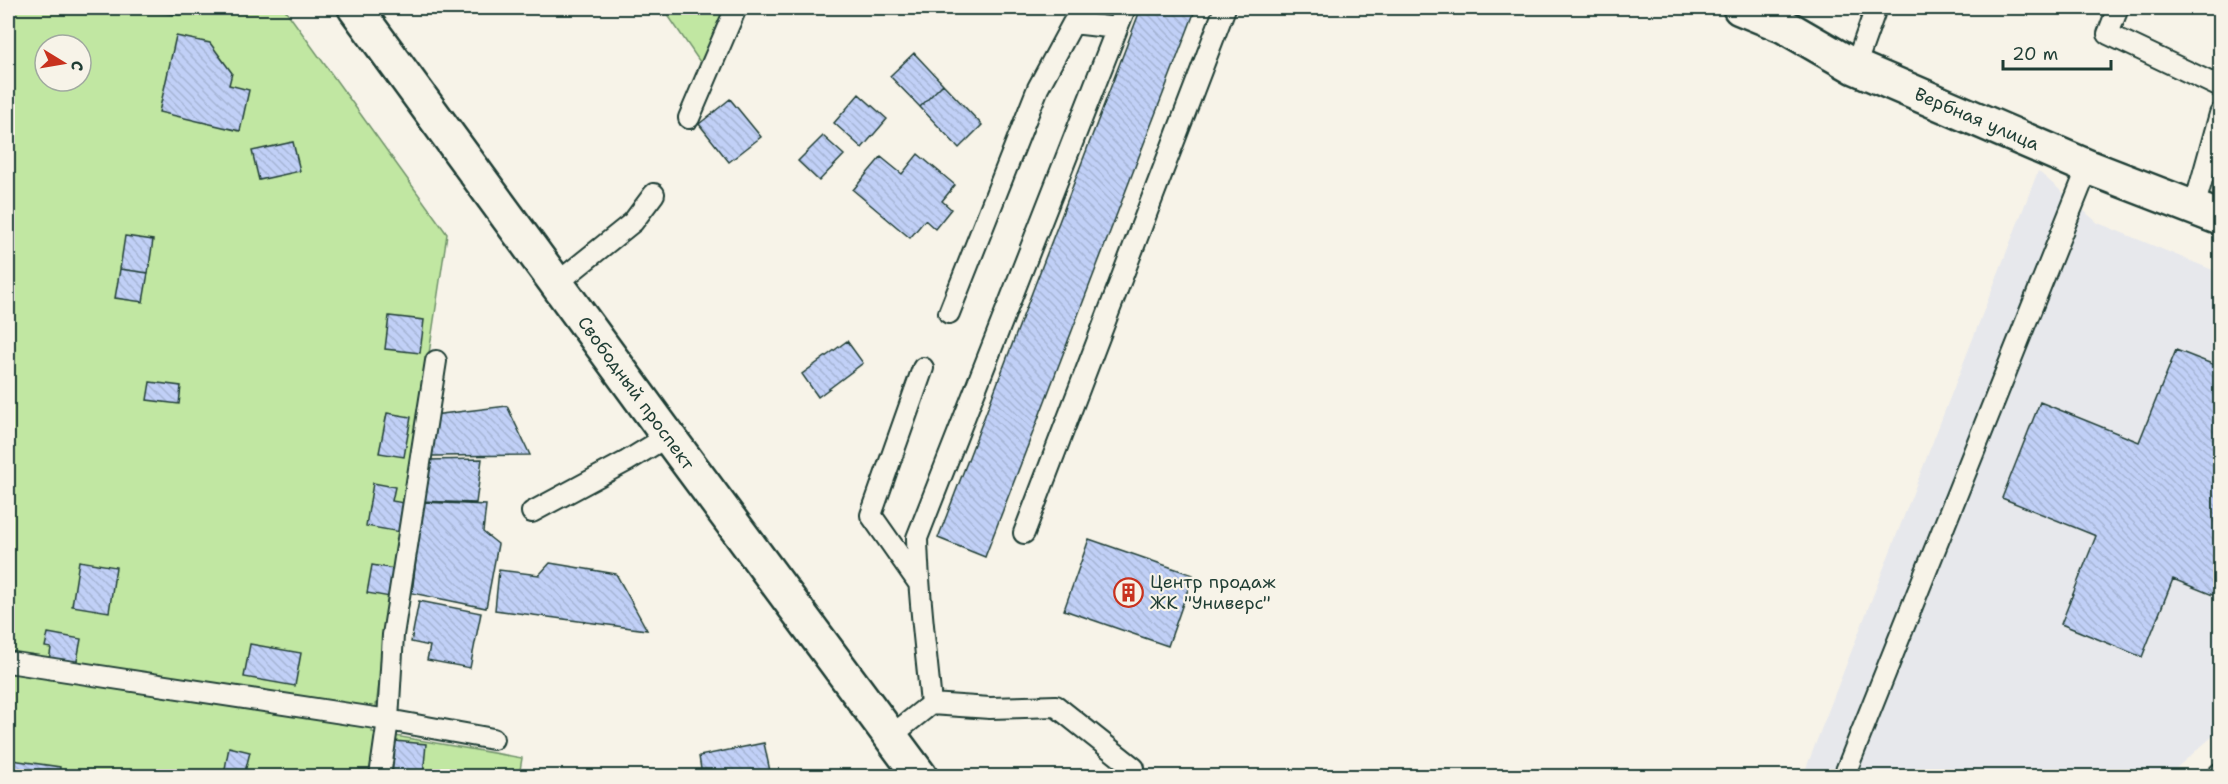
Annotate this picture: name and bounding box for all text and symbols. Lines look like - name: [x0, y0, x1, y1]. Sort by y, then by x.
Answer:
- north arrow: [33, 33, 93, 93]
- scale bar: [2003, 33, 2111, 71]
- text: 20 m: [2012, 42, 2058, 66]
- text: С: [66, 59, 88, 73]
- street label: Вербная улица: [1911, 82, 2043, 156]
- street label: Свободный проспект: [572, 311, 700, 475]
- place label: Центр продаж ЖК "Универс": [1150, 570, 1276, 615]
- building icon: Центр продаж ЖК "Универс": [1113, 576, 1145, 608]

